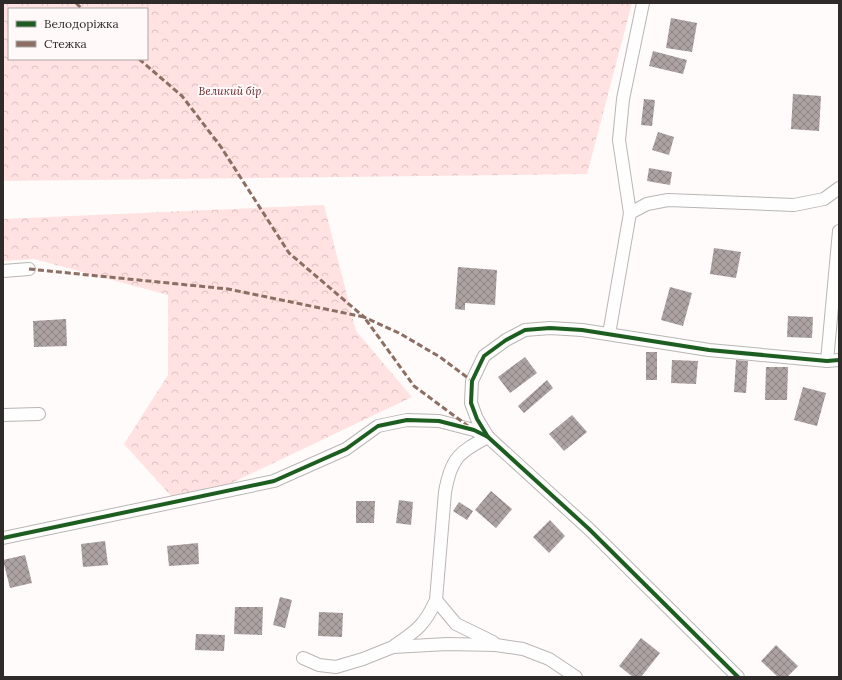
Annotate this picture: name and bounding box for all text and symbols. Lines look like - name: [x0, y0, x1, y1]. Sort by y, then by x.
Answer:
- legend: [8, 8, 148, 60]
- text: Велодоріжка: [44, 16, 119, 31]
- text: Стежка: [44, 36, 87, 51]
- park label: Великий бір: [199, 84, 261, 98]

